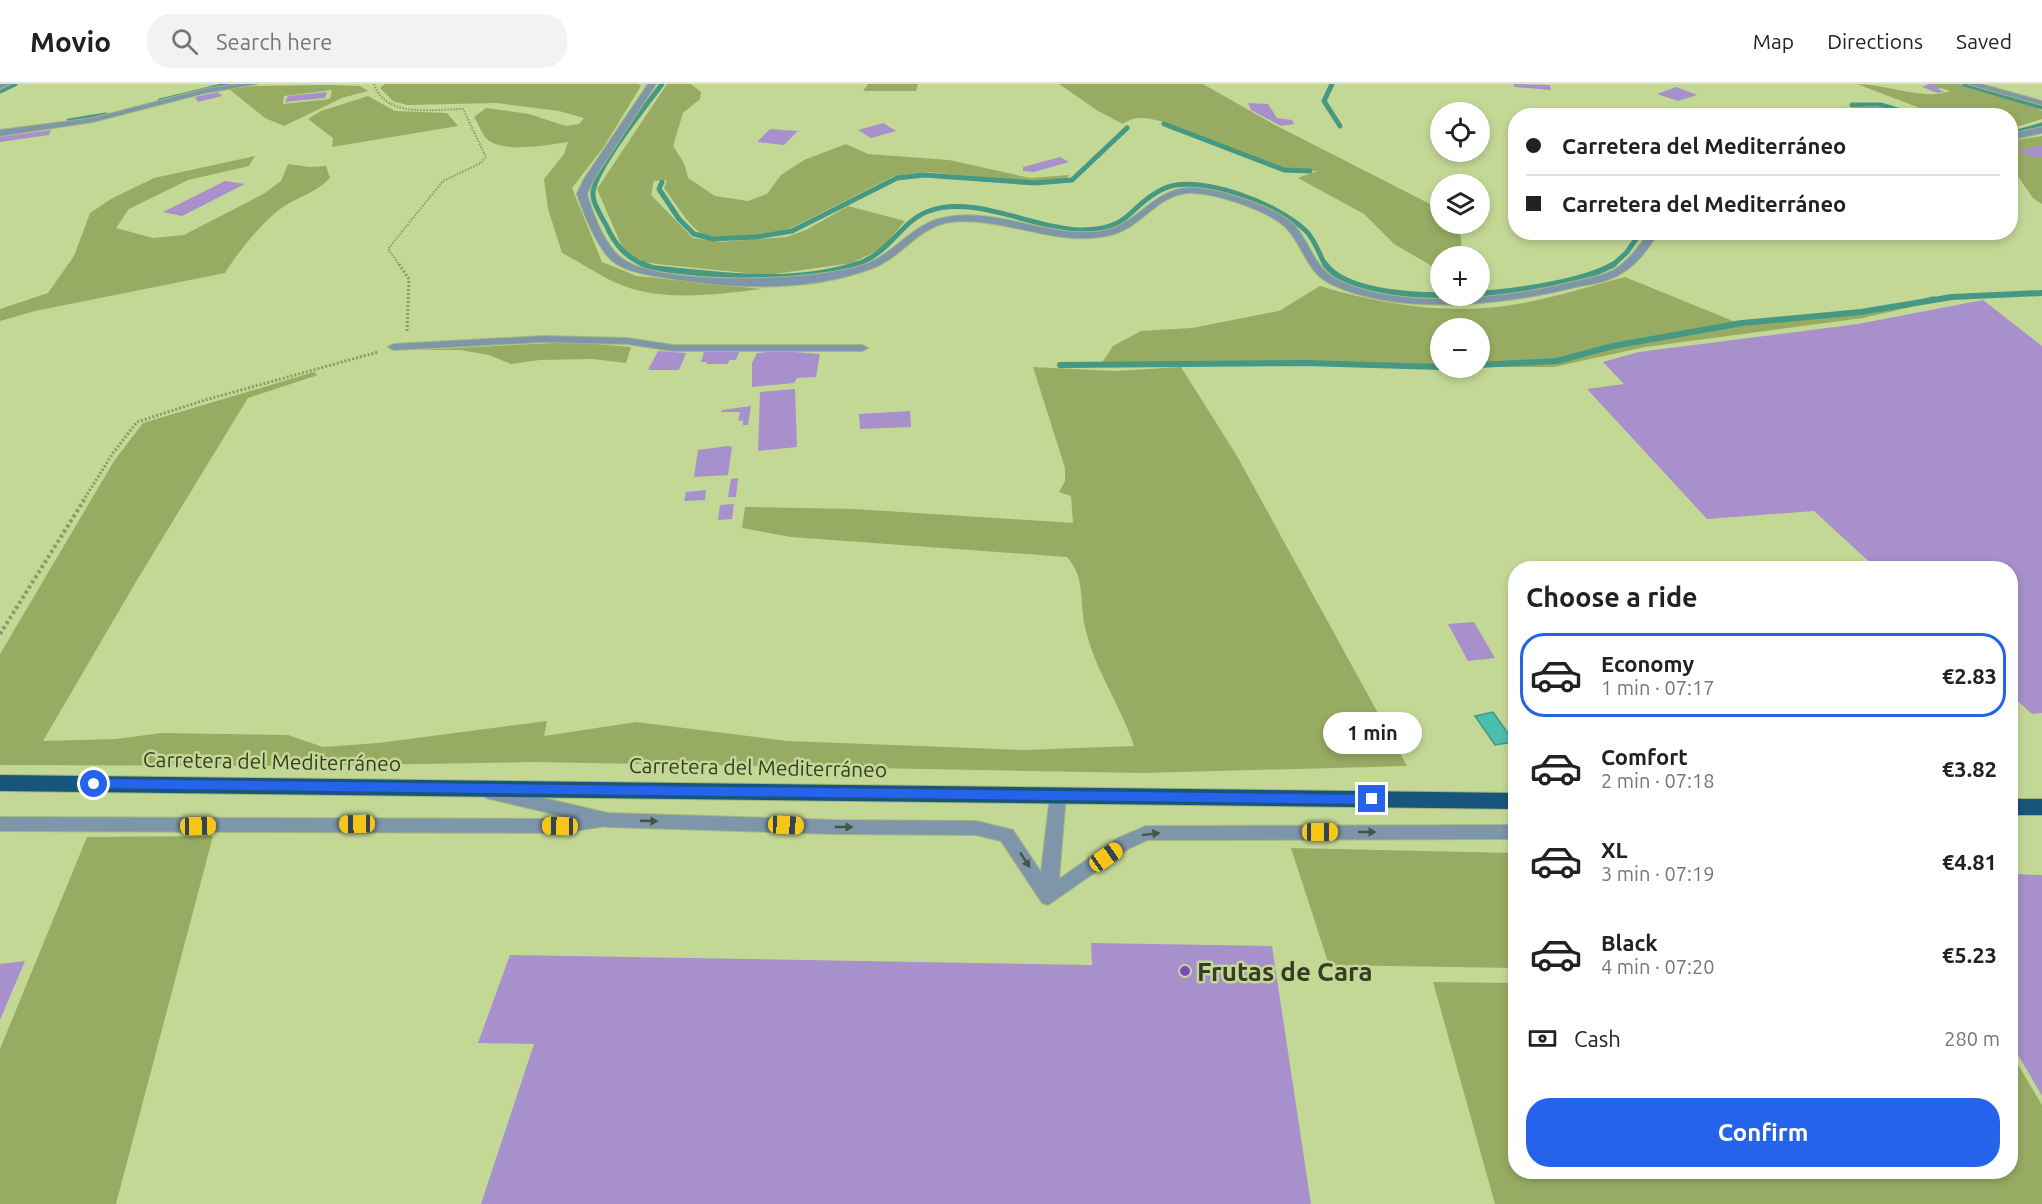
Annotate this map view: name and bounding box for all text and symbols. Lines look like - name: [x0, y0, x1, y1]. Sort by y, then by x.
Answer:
- search box: [147, 14, 567, 68]
- icon: search: [168, 25, 201, 58]
- text: Movio: [30, 26, 111, 57]
- text: Search here: [216, 29, 332, 54]
- text: Map: [1753, 29, 1794, 53]
- text: Directions: [1827, 29, 1923, 53]
- text: Saved: [1956, 29, 2012, 53]
- map controls: [1430, 102, 1490, 378]
- button: locate: [1430, 102, 1490, 162]
- text: Carretera del Mediterráneo: [1562, 133, 1846, 158]
- button: layers: [1430, 174, 1490, 234]
- text: Carretera del Mediterráneo: [1562, 191, 1846, 216]
- button: +: [1430, 246, 1490, 306]
- button: −: [1430, 318, 1490, 378]
- text: Choose a ride: [1526, 582, 1698, 612]
- icon: car: [1529, 648, 1583, 702]
- text: Economy: [1601, 651, 1694, 676]
- text: €2.83: [1942, 663, 1997, 688]
- text: 1 min · 07:17: [1601, 676, 1715, 699]
- callout: 1 min: [1322, 712, 1422, 754]
- text: 1 min: [1347, 721, 1398, 744]
- icon: car: [1529, 741, 1583, 795]
- text: Comfort: [1601, 744, 1688, 769]
- street label: Carretera del Mediterráneo: [143, 747, 401, 775]
- street label: Carretera del Mediterráneo: [629, 753, 887, 781]
- text: €3.82: [1942, 756, 1997, 781]
- text: 2 min · 07:18: [1601, 769, 1715, 792]
- route start: [80, 770, 107, 797]
- route end: [1358, 785, 1385, 812]
- car: [339, 815, 375, 833]
- car: [768, 815, 804, 835]
- one-way arrow: [640, 816, 659, 825]
- car: [180, 817, 216, 835]
- car: [542, 817, 578, 835]
- one-way arrow: [835, 822, 854, 832]
- car: [1302, 823, 1338, 841]
- one-way arrow: [1357, 827, 1376, 837]
- one-way arrow: [1142, 830, 1161, 839]
- icon: car: [1529, 834, 1583, 888]
- text: XL: [1601, 837, 1628, 862]
- car: [1086, 839, 1126, 875]
- text: €4.81: [1942, 849, 1997, 874]
- one-way arrow: [1020, 852, 1031, 868]
- text: 3 min · 07:19: [1601, 862, 1715, 885]
- icon: car: [1529, 927, 1583, 981]
- text: Black: [1601, 930, 1658, 955]
- text: €5.23: [1942, 942, 1997, 967]
- text: 4 min · 07:20: [1601, 955, 1715, 978]
- place label: Frutas de Cara: [1197, 957, 1373, 986]
- marker: Frutas de Cara: [1178, 964, 1192, 978]
- icon: cash: [1526, 1022, 1559, 1055]
- text: Cash: [1574, 1026, 1621, 1051]
- text: 280 m: [1944, 1027, 2000, 1050]
- button: Confirm: [1526, 1098, 2000, 1167]

